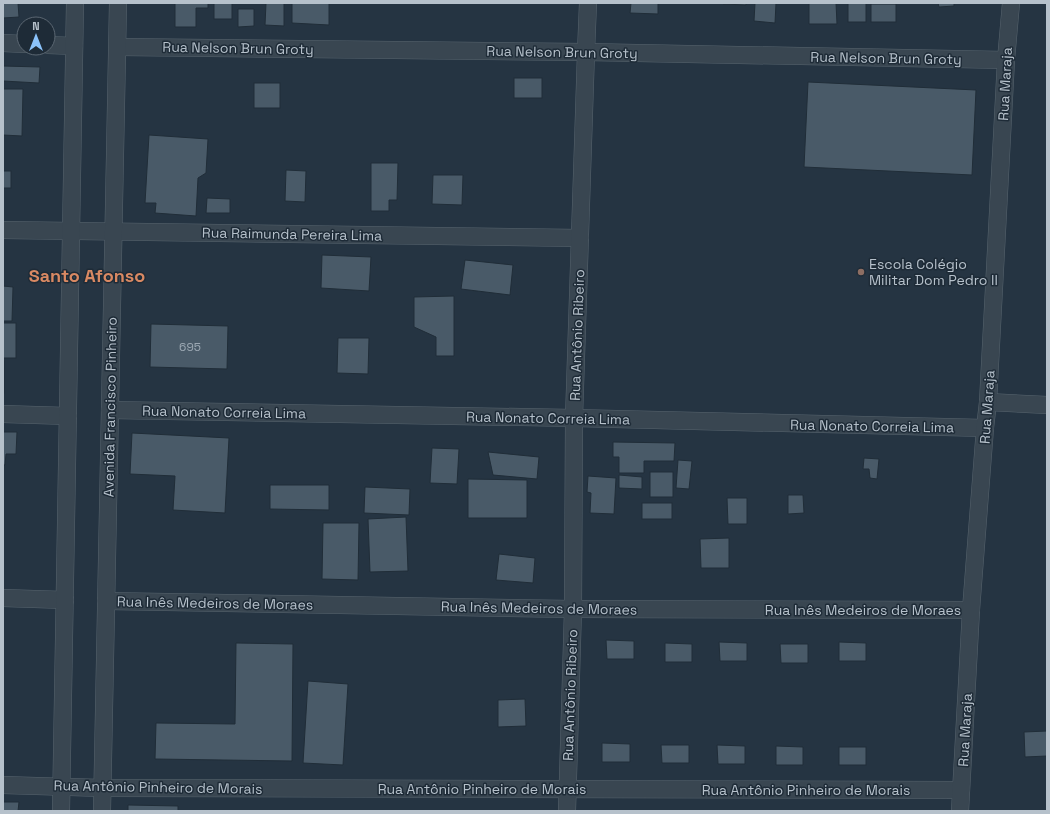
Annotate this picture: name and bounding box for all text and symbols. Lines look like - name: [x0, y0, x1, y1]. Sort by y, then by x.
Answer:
- north arrow: [16, 16, 56, 56]
- text: N: [32, 19, 40, 33]
- street label: Rua Nelson Brun Groty: [162, 38, 314, 58]
- street label: Rua Nelson Brun Groty: [486, 42, 638, 62]
- street label: Rua Maraja: [994, 47, 1016, 121]
- street label: Rua Nelson Brun Groty: [810, 48, 962, 68]
- street label: Rua Raimunda Pereira Lima: [202, 223, 382, 245]
- place label: Escola Colégio Militar Dom Pedro II: [869, 255, 998, 289]
- district label: Santo Afonso: [29, 264, 145, 287]
- marker: Escola Colégio Militar Dom Pedro II: [856, 267, 866, 277]
- street label: Rua Antônio Ribeiro: [566, 269, 588, 401]
- street label: Avenida Francisco Pinheiro: [99, 317, 121, 497]
- house number: 695: [179, 339, 201, 355]
- street label: Rua Maraja: [975, 370, 999, 444]
- street label: Rua Nonato Correia Lima: [142, 402, 306, 422]
- street label: Rua Nonato Correia Lima: [466, 408, 630, 428]
- street label: Rua Nonato Correia Lima: [790, 416, 954, 436]
- street label: Rua Inês Medeiros de Moraes: [117, 592, 313, 614]
- street label: Rua Inês Medeiros de Moraes: [441, 597, 637, 619]
- street label: Rua Inês Medeiros de Moraes: [765, 601, 961, 619]
- street label: Rua Antônio Ribeiro: [559, 629, 581, 761]
- street label: Rua Maraja: [954, 693, 976, 767]
- street label: Rua Antônio Pinheiro de Morais: [53, 776, 263, 798]
- street label: Rua Antônio Pinheiro de Morais: [378, 780, 586, 798]
- street label: Rua Antônio Pinheiro de Morais: [702, 781, 910, 799]

